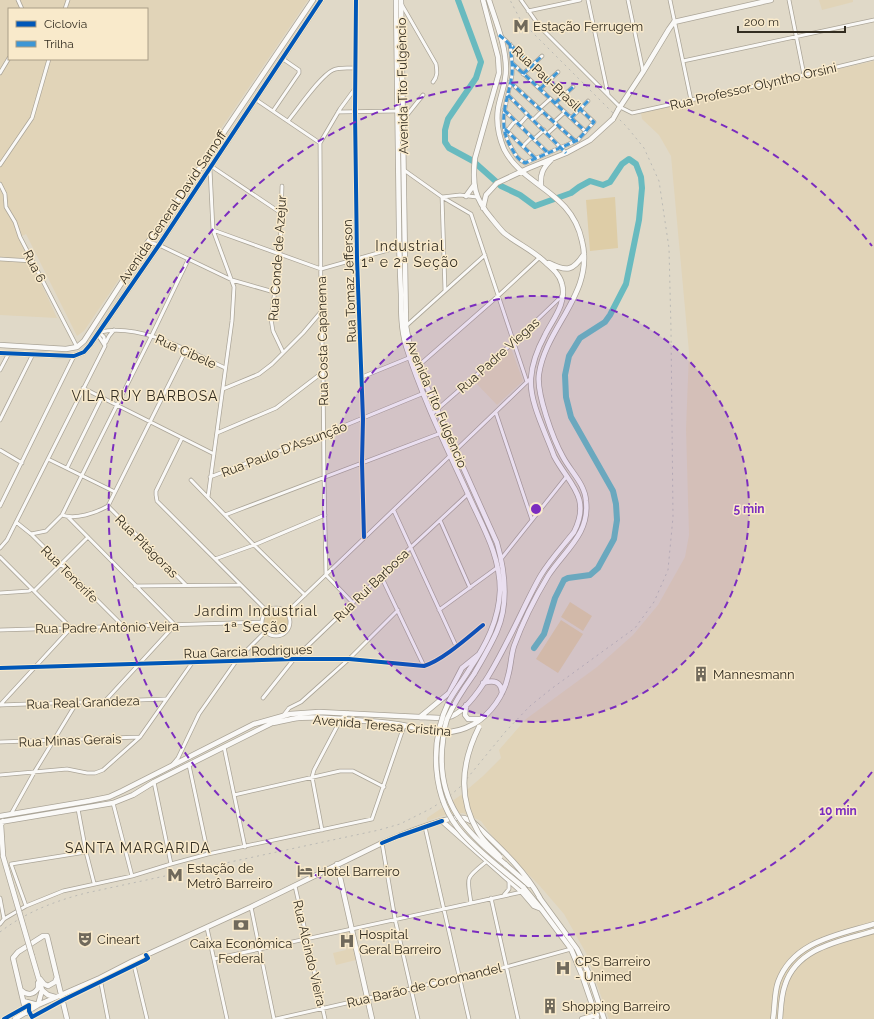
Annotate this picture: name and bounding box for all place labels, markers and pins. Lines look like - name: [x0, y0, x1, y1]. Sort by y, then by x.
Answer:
- metro station icon: Estação Ferrugem: [512, 17, 530, 35]
- place label: Estação Ferrugem: [533, 19, 643, 34]
- centre of rings: [529, 502, 543, 516]
- building icon: Mannesmann: [692, 665, 710, 683]
- place label: Mannesmann: [713, 667, 795, 682]
- place label: Estação de Metrô Barreiro: [187, 861, 273, 891]
- hotel icon: Hotel Barreiro: [296, 862, 314, 880]
- place label: Hotel Barreiro: [317, 864, 400, 879]
- metro station icon: Estação de Metrô Barreiro: [166, 866, 184, 884]
- bank icon: Caixa Econômica Federal: [232, 916, 250, 934]
- place label: Hospital Geral Barreiro: [359, 927, 441, 957]
- theatre icon: Cineart: [76, 930, 94, 948]
- place label: Cineart: [97, 932, 141, 947]
- hospital icon: Hospital Geral Barreiro: [338, 932, 356, 950]
- place label: Caixa Econômica Federal: [190, 936, 292, 966]
- place label: CPS Barreiro - Unimed: [575, 954, 651, 984]
- hospital icon: CPS Barreiro - Unimed: [554, 959, 572, 977]
- building icon: Shopping Barreiro: [541, 997, 559, 1015]
- place label: Shopping Barreiro: [562, 999, 670, 1014]

